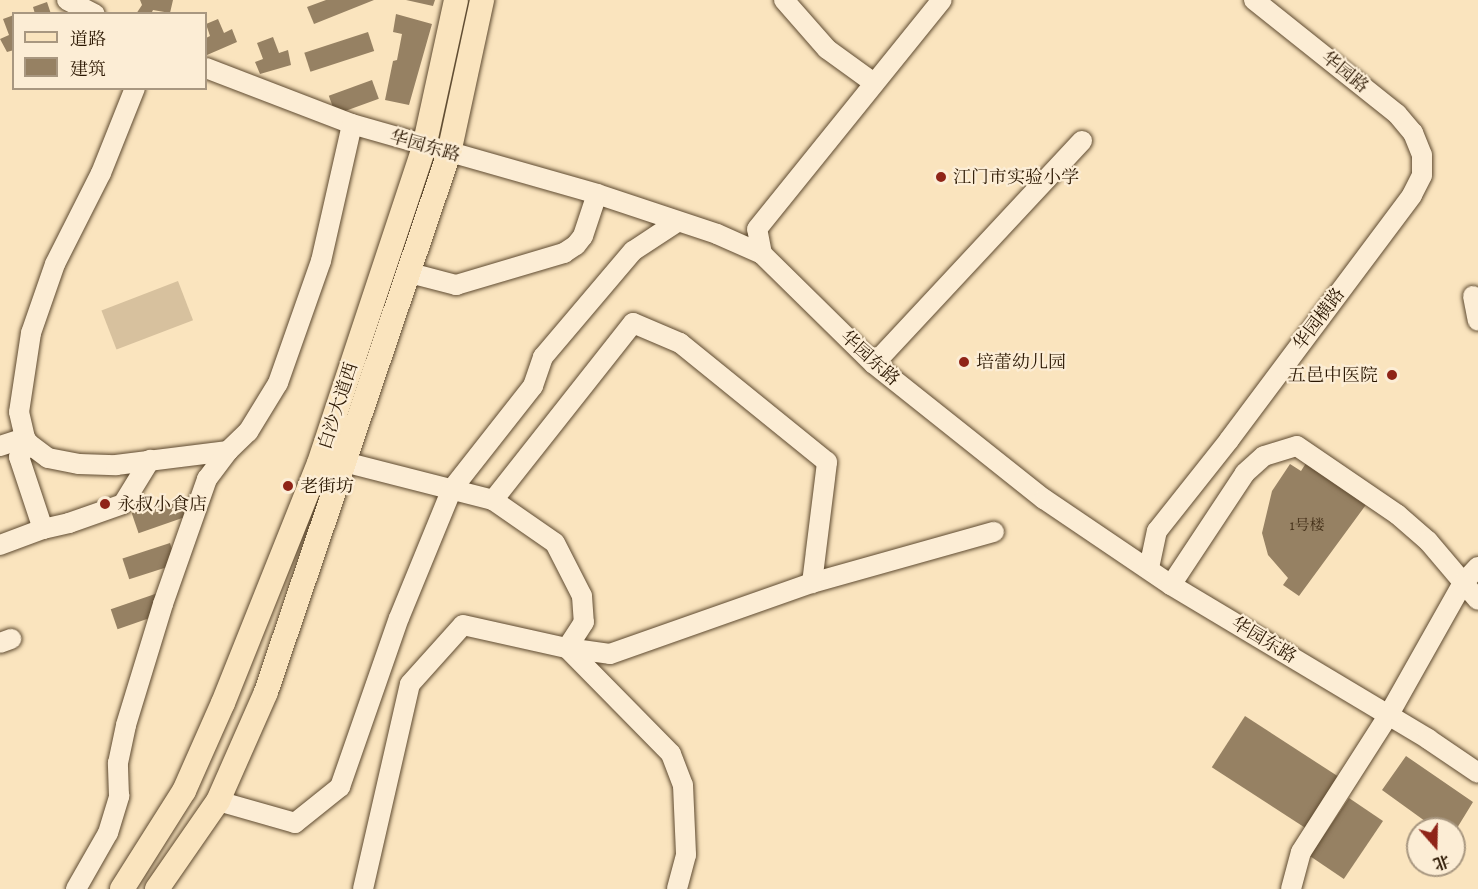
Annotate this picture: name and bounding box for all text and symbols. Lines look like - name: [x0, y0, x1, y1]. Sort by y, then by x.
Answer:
- legend: [12, 12, 207, 90]
- text: 道路: [70, 27, 106, 51]
- street label: 华园路: [1317, 47, 1373, 97]
- text: 建筑: [70, 57, 106, 81]
- street label: 华园东路: [387, 126, 463, 166]
- place label: 江门市实验小学: [953, 166, 1079, 188]
- marker: 江门市实验小学: [934, 170, 948, 184]
- street label: 华园横路: [1289, 284, 1349, 354]
- street label: 华园东路: [836, 326, 904, 390]
- place label: 培蕾幼儿园: [976, 351, 1066, 373]
- marker: 培蕾幼儿园: [957, 355, 971, 369]
- street label: 白沙大道西: [314, 360, 362, 452]
- place label: 五邑中医院: [1288, 364, 1378, 386]
- marker: 五邑中医院: [1383, 366, 1401, 384]
- place label: 老街坊: [300, 475, 354, 497]
- marker: 老街坊: [281, 479, 295, 493]
- place label: 永叔小食店: [117, 493, 207, 515]
- marker: 永叔小食店: [98, 497, 112, 511]
- house number: 1号楼: [1289, 517, 1325, 535]
- street label: 华园东路: [1228, 612, 1300, 668]
- north arrow: [1406, 817, 1466, 877]
- text: 北: [1430, 849, 1453, 875]

